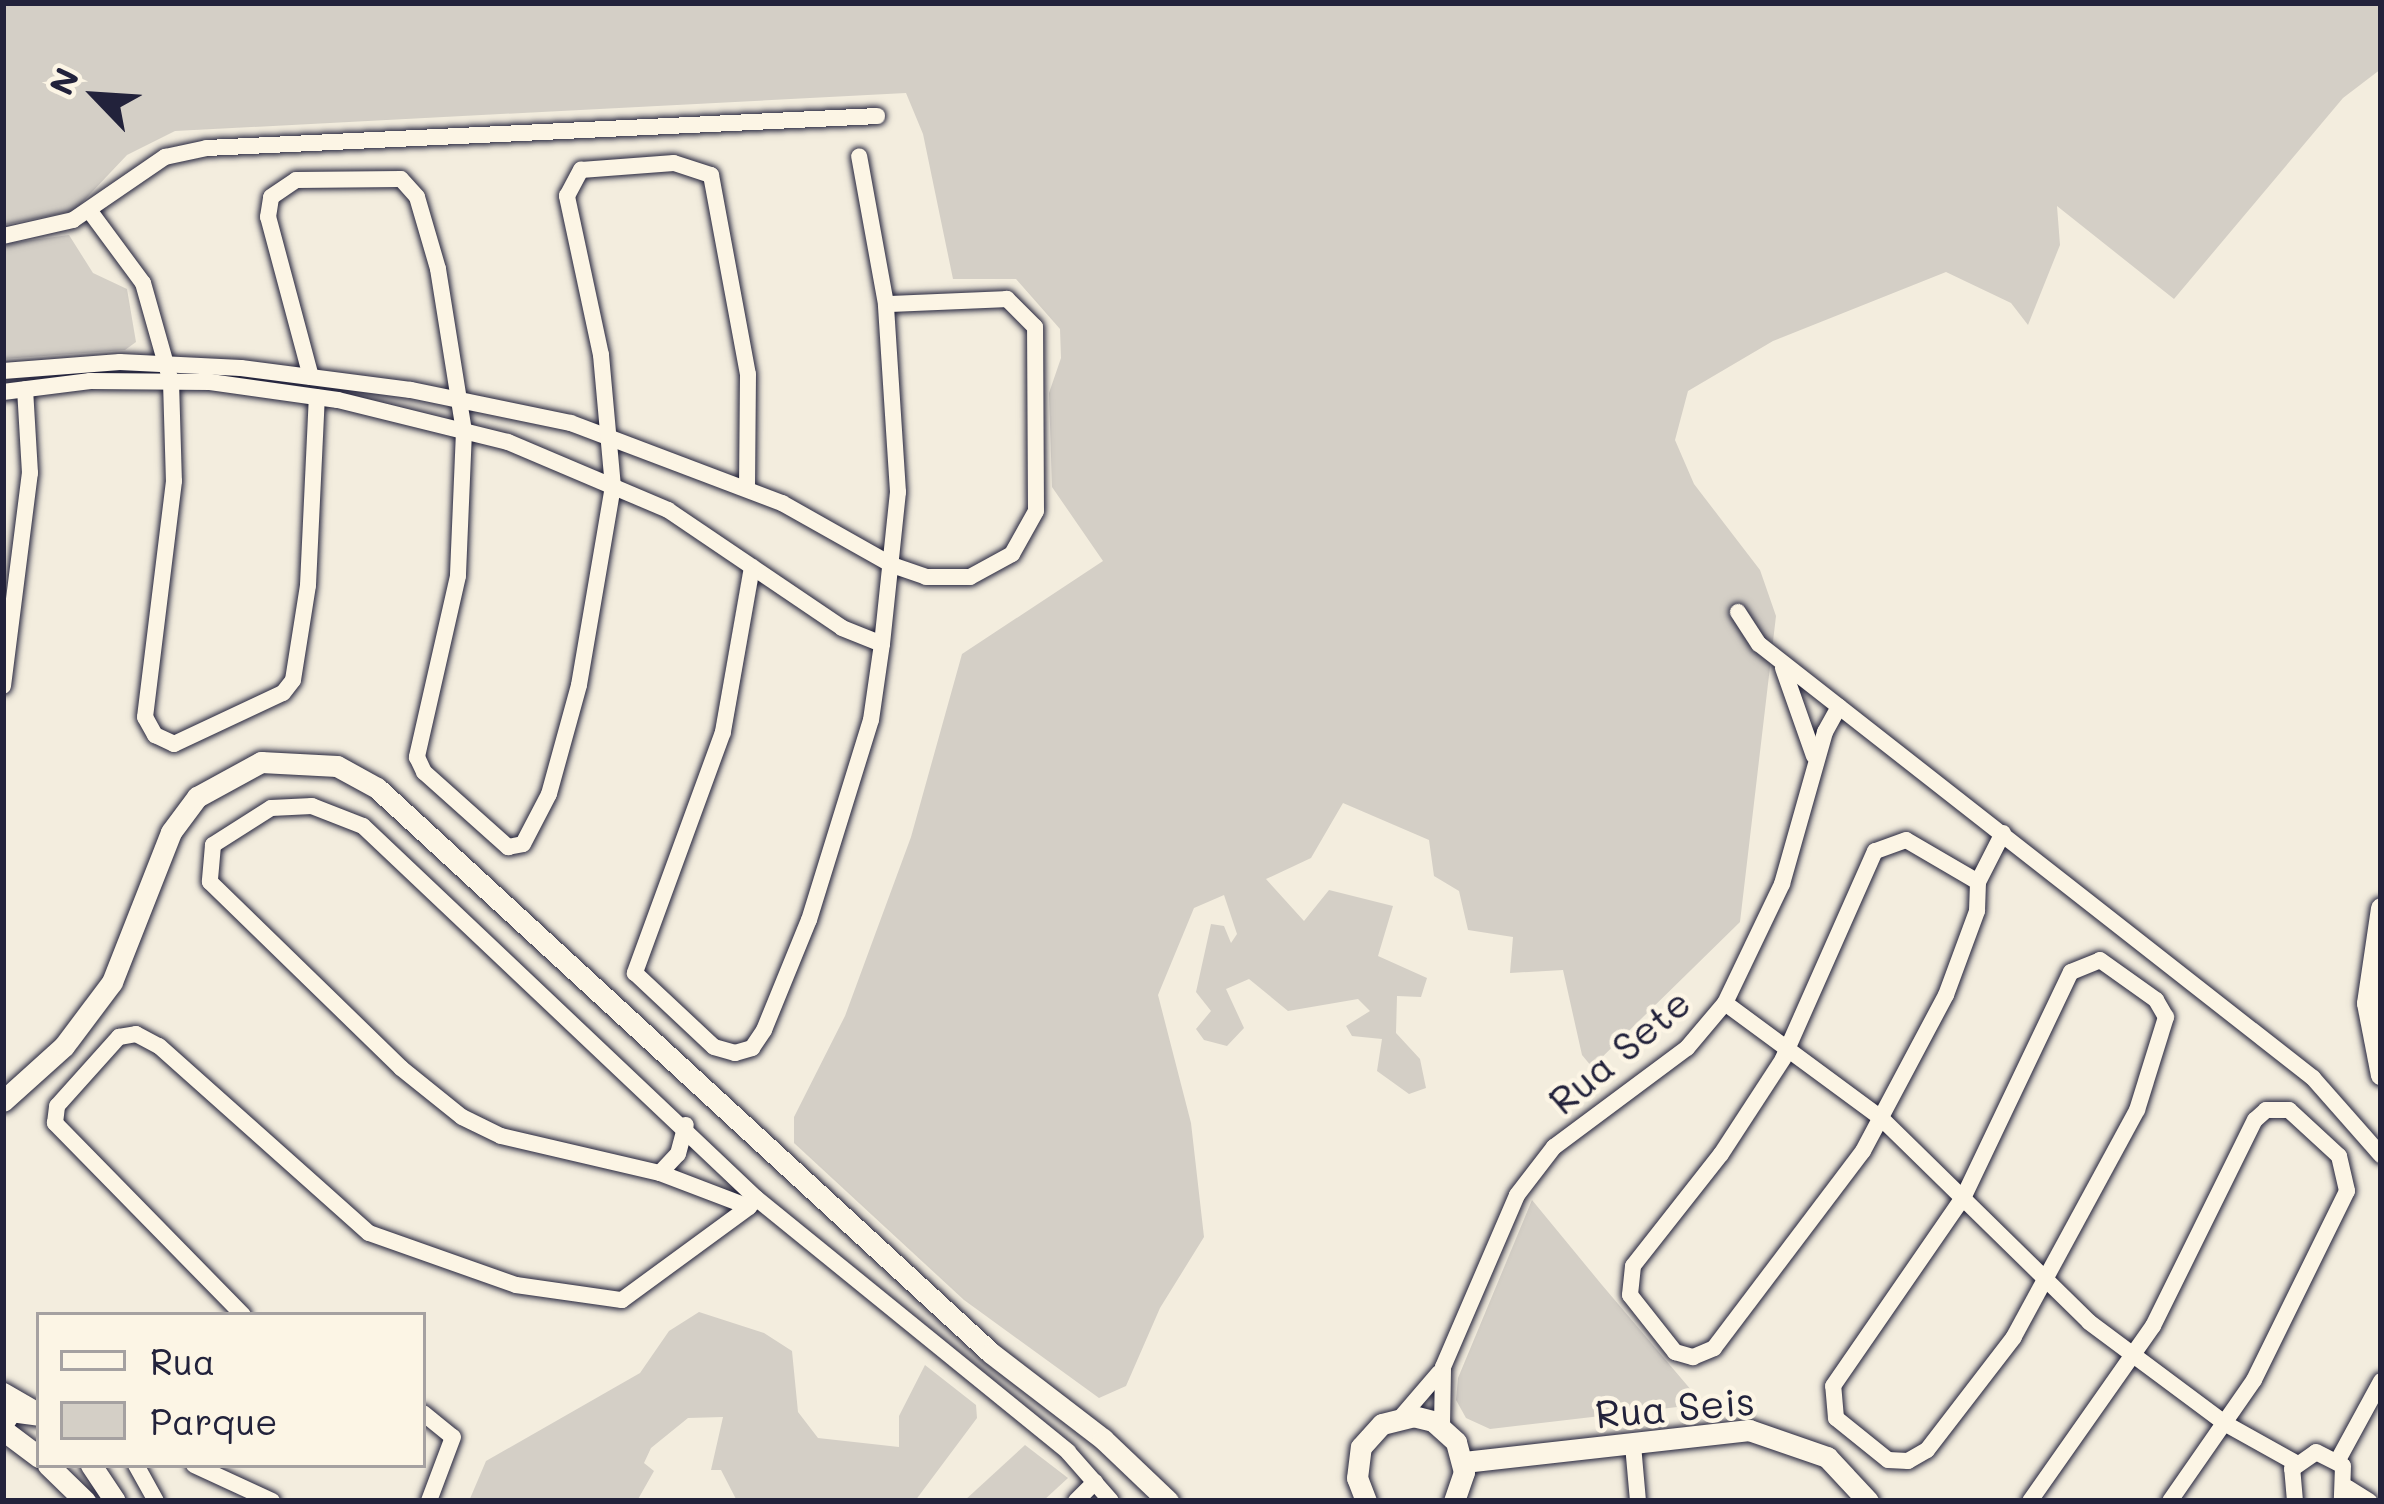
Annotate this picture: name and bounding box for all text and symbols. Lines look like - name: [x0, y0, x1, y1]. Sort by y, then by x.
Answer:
- north arrow: [36, 36, 156, 156]
- text: N: [38, 60, 88, 101]
- street label: Rua Sete: [1539, 978, 1699, 1124]
- legend: [36, 1312, 426, 1468]
- text: Rua: [150, 1337, 215, 1384]
- street label: Rua Seis: [1593, 1377, 1757, 1437]
- text: Parque: [150, 1397, 278, 1444]

